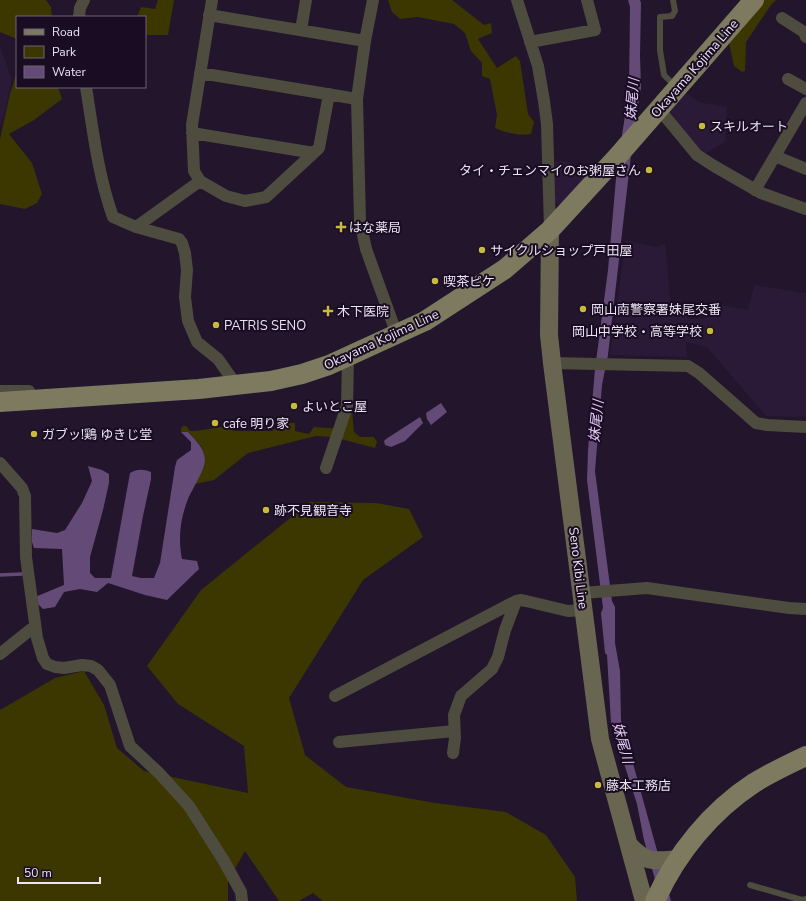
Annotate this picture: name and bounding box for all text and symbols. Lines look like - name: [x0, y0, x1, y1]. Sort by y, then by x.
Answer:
- legend: [16, 16, 146, 88]
- street label: Okayama Kojima Line: [647, 16, 743, 122]
- text: Road: [52, 24, 80, 40]
- text: Park: [52, 44, 77, 60]
- text: Water: [52, 64, 86, 80]
- water label: 妹尾川: [621, 75, 644, 121]
- place label: スキルオート: [710, 118, 788, 136]
- marker: スキルオート: [697, 121, 707, 131]
- place label: タイ・チェンマイのお粥屋さん: [459, 162, 641, 180]
- marker: タイ・チェンマイのお粥屋さん: [644, 165, 654, 175]
- place label: はな薬局: [349, 219, 401, 237]
- marker: はな薬局: [336, 222, 346, 232]
- place label: サイクルショップ戸田屋: [490, 242, 632, 260]
- marker: サイクルショップ戸田屋: [477, 245, 487, 255]
- place label: 喫茶ピケ: [443, 273, 495, 291]
- marker: 喫茶ピケ: [430, 276, 440, 286]
- place label: 岡山南警察署妹尾交番: [591, 301, 721, 319]
- place label: 木下医院: [337, 303, 389, 321]
- marker: 岡山南警察署妹尾交番: [578, 304, 588, 314]
- street label: Okayama Kojima Line: [321, 305, 442, 374]
- marker: 木下医院: [322, 305, 334, 317]
- place label: PATRIS SENO: [224, 317, 306, 335]
- marker: PATRIS SENO: [211, 320, 221, 330]
- place label: 岡山中学校・高等学校: [572, 323, 702, 341]
- marker: 岡山中学校・高等学校: [705, 326, 715, 336]
- water label: 妹尾川: [585, 397, 608, 443]
- place label: よいとこ屋: [302, 398, 367, 416]
- marker: よいとこ屋: [289, 401, 299, 411]
- place label: cafe 明り家: [223, 415, 289, 433]
- marker: cafe 明り家: [210, 418, 220, 428]
- place label: ガブッ!鶏 ゆきじ堂: [42, 426, 152, 444]
- marker: ガブッ!鶏 ゆきじ堂: [29, 429, 39, 439]
- place label: 跡不見観音寺: [274, 502, 352, 520]
- marker: 跡不見観音寺: [261, 505, 271, 515]
- street label: Seno Kibi Line: [564, 526, 592, 610]
- water label: 妹尾川: [608, 720, 638, 768]
- place label: 藤本工務店: [606, 777, 671, 795]
- marker: 藤本工務店: [593, 780, 603, 790]
- scale bar: [18, 859, 100, 885]
- text: 50 m: [24, 865, 52, 881]

